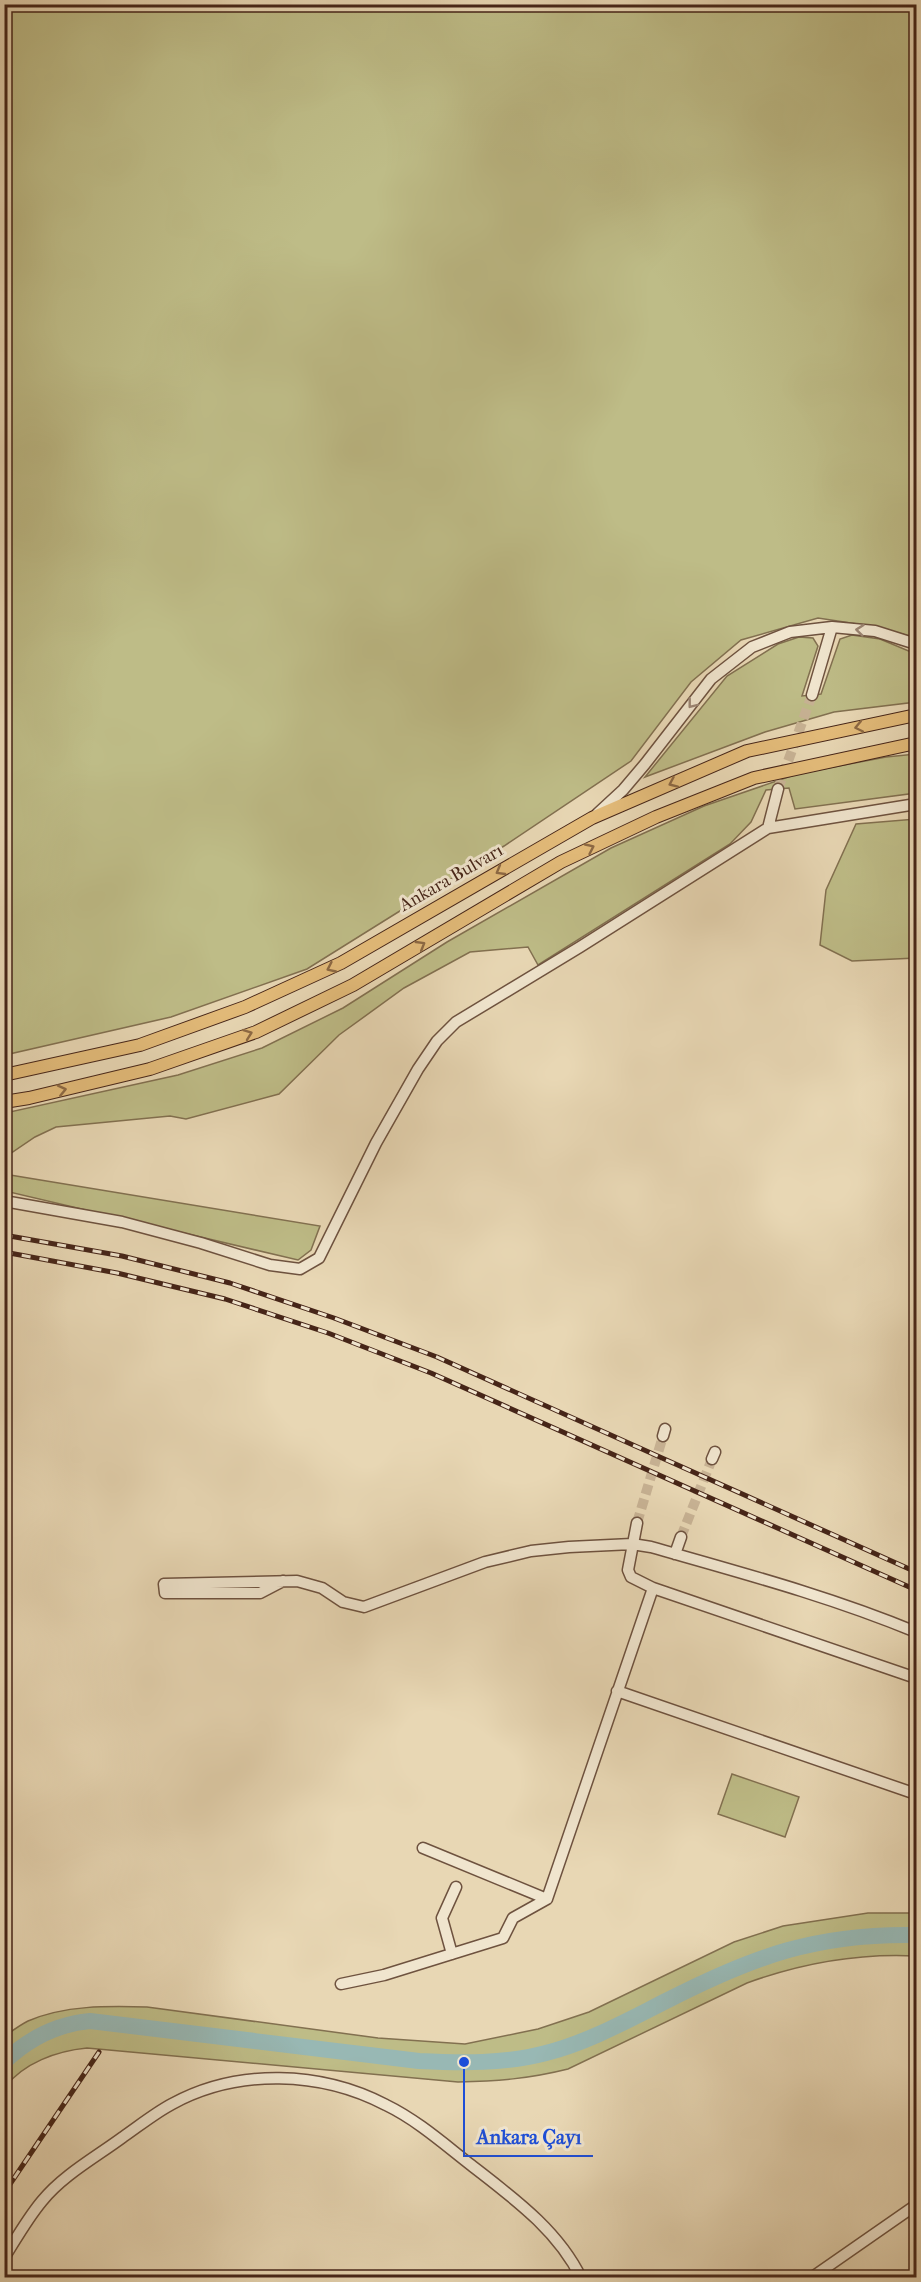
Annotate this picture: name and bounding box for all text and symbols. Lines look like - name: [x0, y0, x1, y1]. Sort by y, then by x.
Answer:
- one-way arrow: [856, 624, 865, 637]
- one-way arrow: [688, 697, 699, 708]
- one-way arrow: [855, 720, 865, 733]
- one-way arrow: [669, 776, 680, 788]
- street label: Ankara Bulvarı: [395, 839, 507, 917]
- one-way arrow: [584, 843, 595, 855]
- one-way arrow: [496, 864, 506, 875]
- one-way arrow: [415, 941, 425, 952]
- one-way arrow: [326, 960, 337, 972]
- one-way arrow: [242, 1029, 253, 1042]
- one-way arrow: [57, 1085, 67, 1098]
- callout: Ankara Çayı: [464, 2118, 593, 2156]
- text: Ankara Çayı: [474, 2126, 583, 2150]

